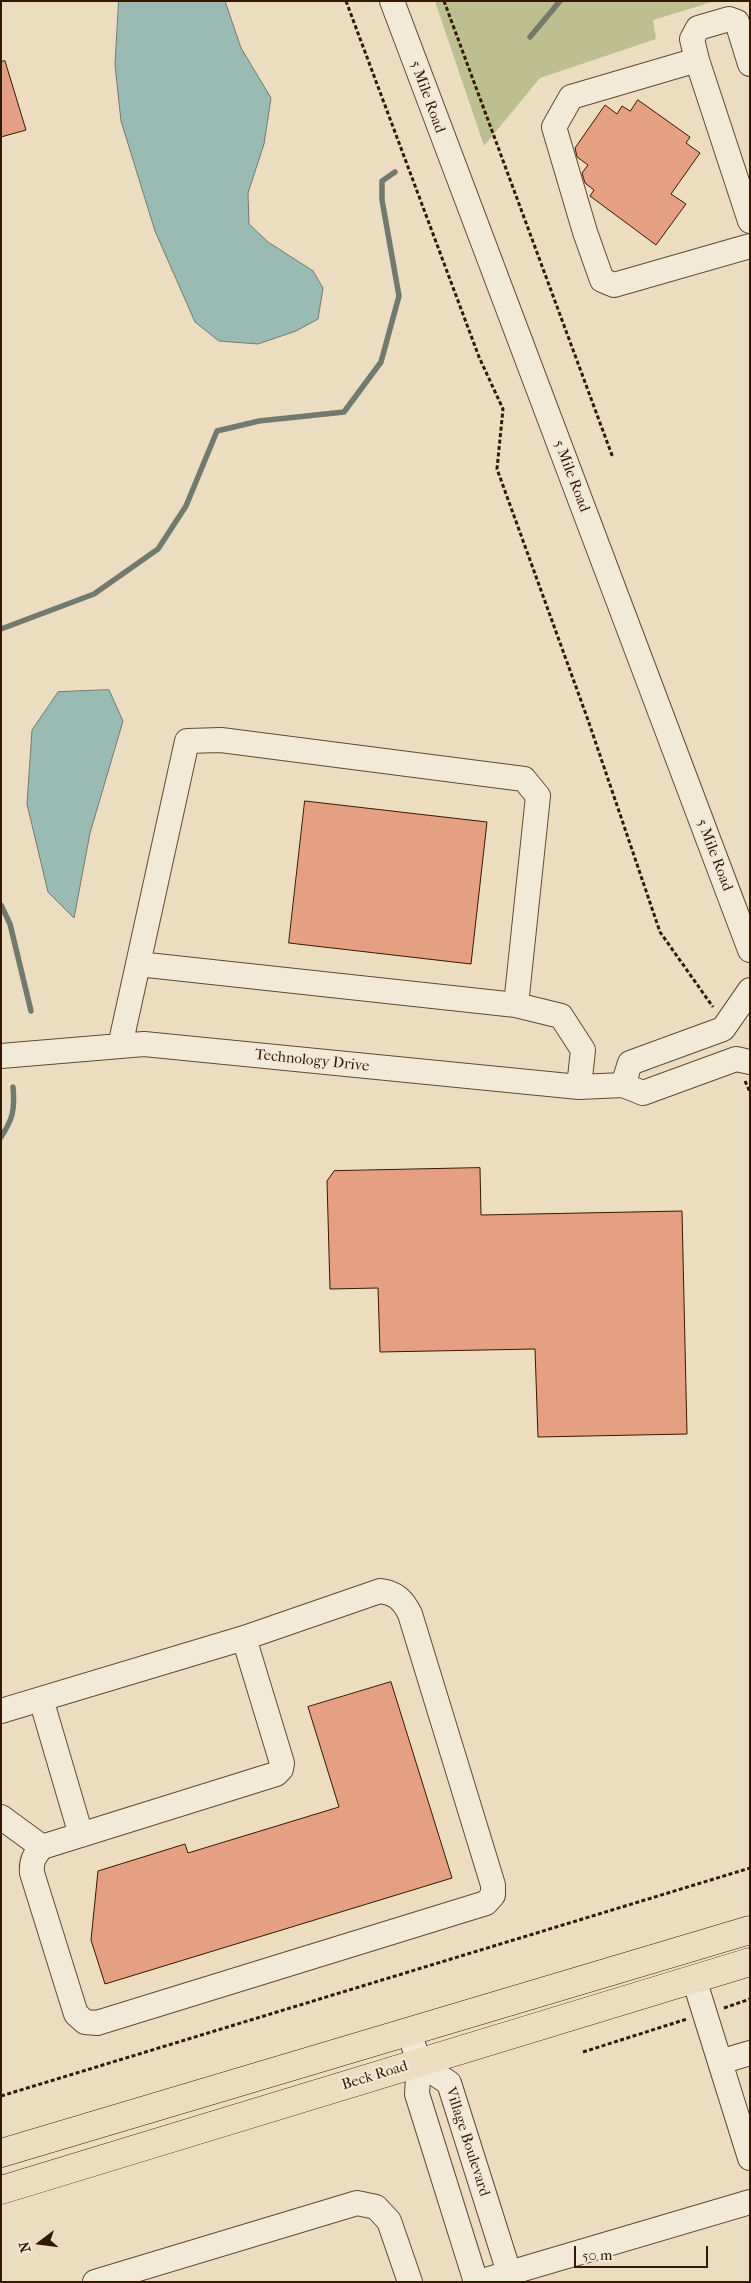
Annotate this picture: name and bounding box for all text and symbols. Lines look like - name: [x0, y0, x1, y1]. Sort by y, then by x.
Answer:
- street label: 5 Mile Road: [406, 58, 448, 136]
- street label: 5 Mile Road: [549, 437, 593, 515]
- street label: 5 Mile Road: [692, 816, 736, 894]
- street label: Technology Drive: [254, 1046, 370, 1076]
- street label: Beck Road: [340, 2057, 410, 2095]
- street label: Village Boulevard: [441, 2085, 493, 2199]
- north arrow: [15, 2218, 65, 2268]
- scale bar: [576, 2236, 710, 2268]
- text: N: [15, 2240, 35, 2254]
- text: 50 m: [582, 2246, 612, 2264]

